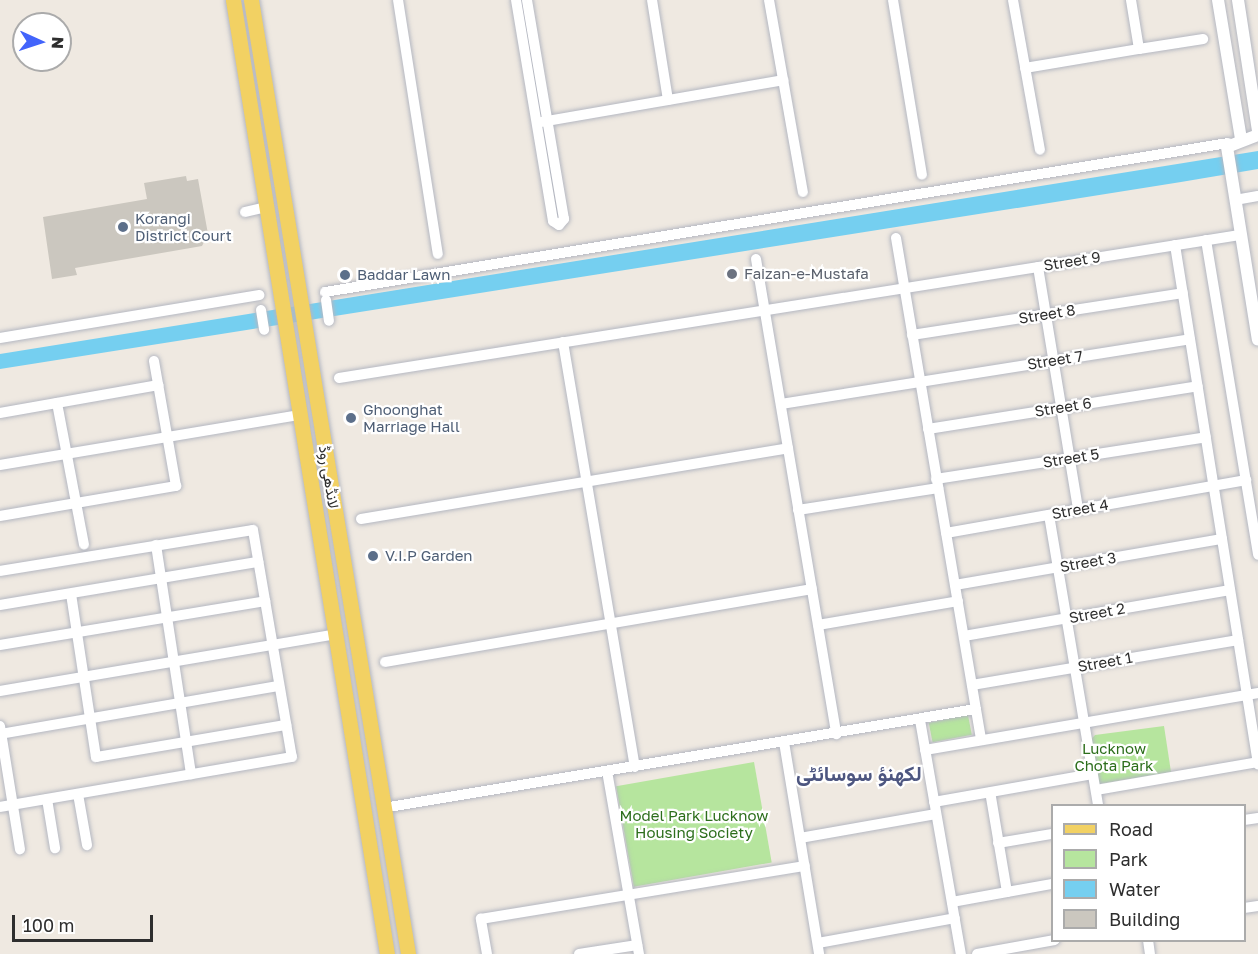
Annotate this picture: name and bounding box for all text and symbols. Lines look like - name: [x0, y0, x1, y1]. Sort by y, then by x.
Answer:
- north arrow: [12, 12, 72, 72]
- text: N: [48, 36, 68, 49]
- place label: Korangi District Court: [135, 209, 232, 244]
- marker: Korangi District Court: [116, 220, 130, 234]
- street label: Street 9: [1042, 248, 1102, 274]
- place label: Faizan-e-Mustafa: [744, 265, 869, 283]
- place label: Baddar Lawn: [357, 266, 450, 284]
- marker: Faizan-e-Mustafa: [725, 267, 739, 281]
- marker: Baddar Lawn: [338, 268, 352, 282]
- street label: Street 8: [1017, 301, 1077, 327]
- street label: Street 7: [1026, 347, 1084, 373]
- street label: Street 6: [1033, 394, 1093, 420]
- place label: Ghoonghat Marriage Hall: [363, 400, 460, 435]
- marker: Ghoonghat Marriage Hall: [344, 411, 358, 425]
- street label: لانڈھی روڈ: [315, 444, 343, 510]
- street label: Street 5: [1042, 445, 1100, 471]
- street label: Street 4: [1050, 495, 1110, 523]
- place label: V.I.P Garden: [385, 547, 473, 565]
- street label: Street 3: [1058, 548, 1118, 576]
- marker: V.I.P Garden: [366, 549, 380, 563]
- street label: Street 2: [1067, 599, 1127, 627]
- street label: Street 1: [1076, 648, 1134, 676]
- park label: Lucknow Chota Park: [1074, 739, 1154, 774]
- district label: لکھنؤ سوسائٹی: [796, 760, 922, 786]
- legend: [1051, 804, 1246, 942]
- park label: Model Park Lucknow Housing Society: [620, 806, 768, 841]
- text: Road: [1109, 818, 1153, 840]
- text: Park: [1109, 848, 1148, 870]
- text: Water: [1109, 878, 1160, 900]
- scale bar: [15, 903, 156, 941]
- text: Building: [1109, 908, 1180, 930]
- text: 100 m: [23, 914, 74, 936]

